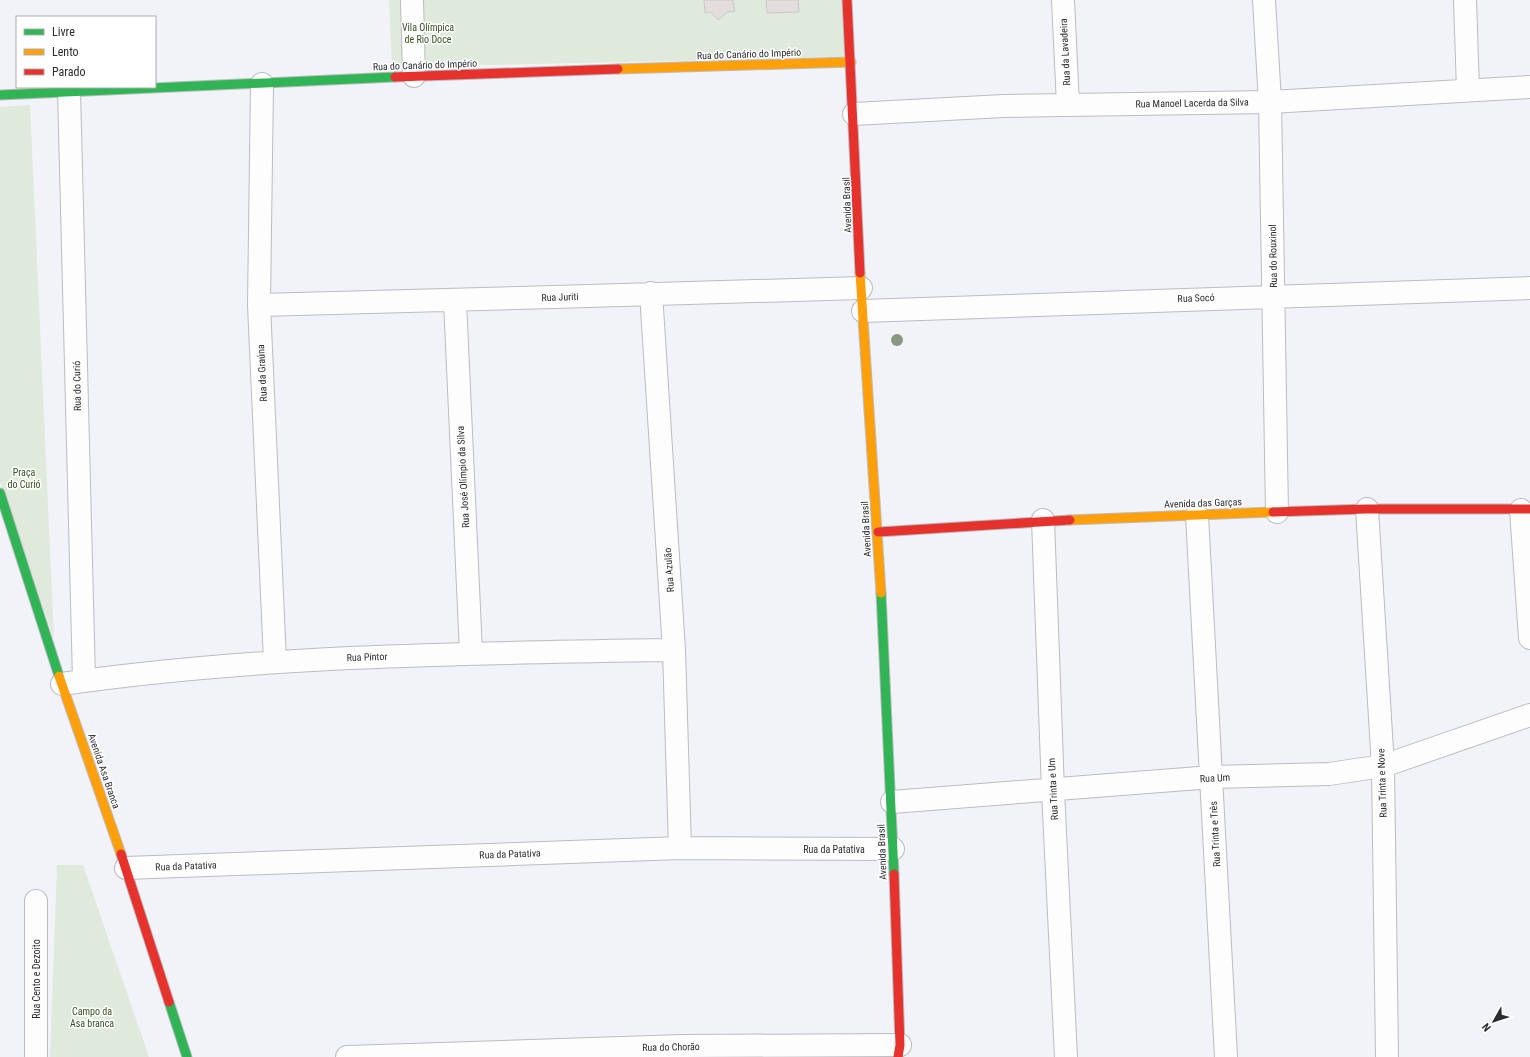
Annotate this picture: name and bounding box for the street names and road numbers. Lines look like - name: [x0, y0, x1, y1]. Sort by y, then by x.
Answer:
- street label: Rua da Lavadeira: [1058, 18, 1072, 86]
- street label: Rua do Canário do Império: [697, 47, 801, 61]
- street label: Rua do Canário do Império: [373, 58, 477, 72]
- street label: Rua Manoel Lacerda da Silva: [1135, 97, 1249, 109]
- street label: Avenida Brasil: [841, 177, 853, 233]
- street label: Rua do Rouxinol: [1267, 224, 1279, 288]
- street label: Rua Juriti: [541, 291, 579, 303]
- street label: Rua Socó: [1177, 292, 1215, 304]
- street label: Rua da Graúna: [255, 344, 269, 402]
- street label: Rua do Curió: [71, 361, 83, 411]
- street label: Rua José Olímpio da Silva: [455, 425, 471, 528]
- street label: Avenida das Garças: [1164, 496, 1243, 510]
- street label: Avenida Brasil: [859, 501, 873, 557]
- street label: Rua Azulão: [662, 547, 676, 593]
- street label: Rua Pintor: [346, 651, 388, 663]
- street label: Avenida Asa Branca: [86, 732, 122, 810]
- street label: Rua Trinta e Nove: [1375, 748, 1389, 818]
- street label: Rua Trinta e Um: [1046, 758, 1060, 820]
- street label: Rua Um: [1200, 772, 1230, 784]
- street label: Rua Trinta e Três: [1208, 800, 1222, 867]
- street label: Avenida Brasil: [876, 824, 888, 880]
- street label: Rua da Patativa: [803, 844, 865, 855]
- street label: Rua da Patativa: [479, 847, 541, 861]
- street label: Rua da Patativa: [155, 859, 217, 873]
- street label: Rua Cento e Dezoito: [31, 939, 42, 1019]
- street label: Rua do Chorão: [642, 1041, 700, 1053]

